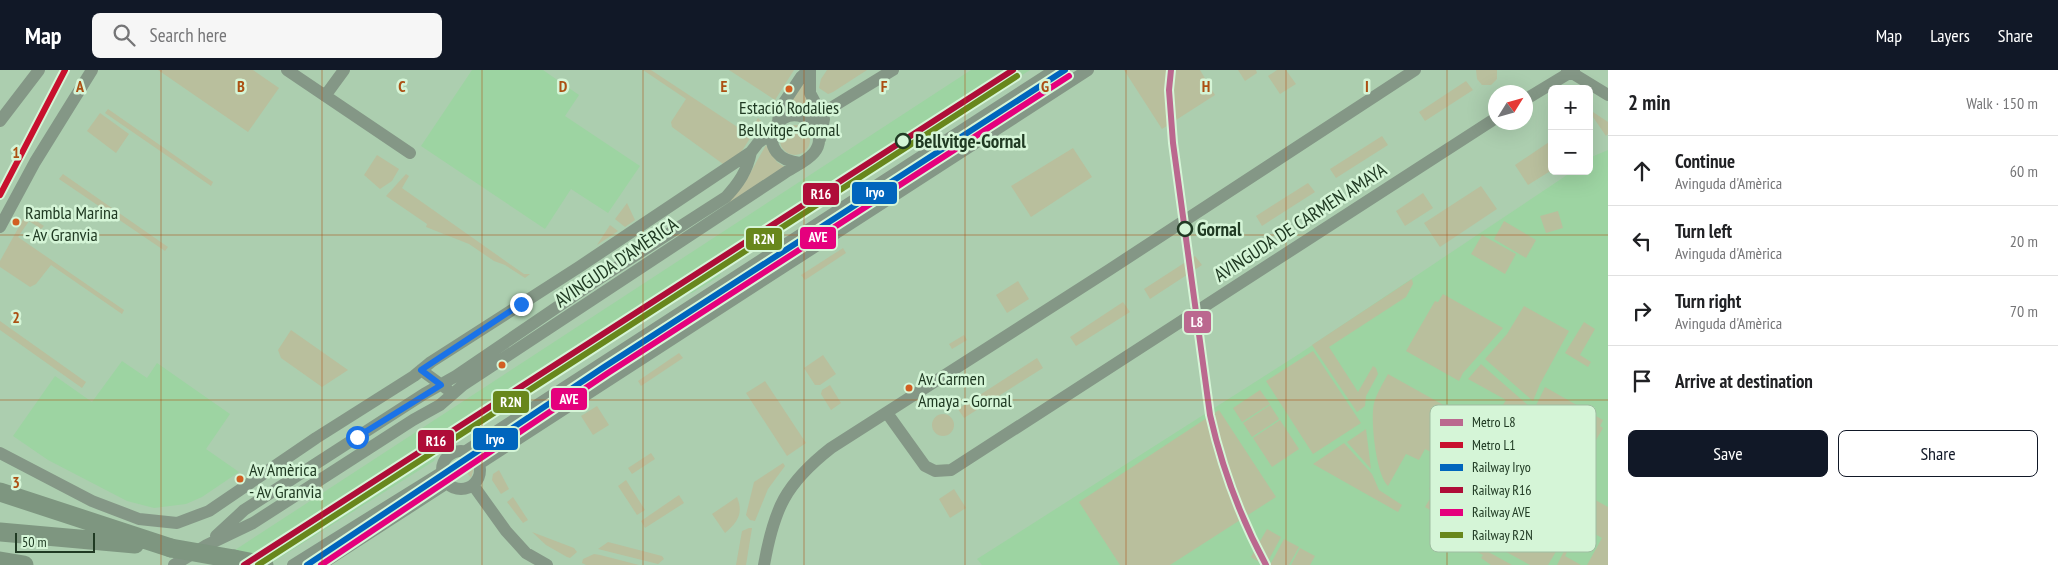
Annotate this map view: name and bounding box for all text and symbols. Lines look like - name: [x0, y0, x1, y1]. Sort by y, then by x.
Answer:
- search box: [92, 13, 442, 58]
- text: Map: [25, 20, 62, 51]
- icon: search: [110, 21, 138, 49]
- text: Search here: [150, 23, 227, 47]
- text: Map: [1876, 24, 1902, 47]
- text: Layers: [1930, 24, 1970, 47]
- text: Share: [1998, 24, 2033, 47]
- text: A: [75, 76, 85, 96]
- text: B: [237, 76, 245, 96]
- text: C: [398, 76, 406, 96]
- text: D: [559, 76, 568, 96]
- text: E: [721, 76, 728, 96]
- text: F: [881, 76, 888, 96]
- text: G: [1041, 76, 1049, 96]
- text: H: [1202, 76, 1210, 96]
- text: I: [1365, 76, 1369, 96]
- marker: Estació Rodalies Bellvitge-Gornal: [784, 84, 794, 94]
- north arrow: [1488, 85, 1533, 130]
- map controls: [1548, 85, 1593, 175]
- button: +: [1548, 85, 1593, 130]
- text: 2 min: [1628, 89, 1670, 116]
- text: Walk · 150 m: [1966, 93, 2038, 113]
- place label: Estació Rodalies Bellvitge-Gornal: [738, 96, 840, 141]
- place label: Bellvitge-Gornal: [915, 129, 1026, 153]
- button: −: [1548, 130, 1593, 175]
- marker: Bellvitge-Gornal: [895, 133, 911, 149]
- text: 1: [12, 142, 20, 162]
- text: Continue: [1675, 149, 1735, 173]
- street label: AVINGUDA DE CARMEN AMAYA: [1209, 157, 1391, 287]
- icon: ahead: [1628, 157, 1656, 185]
- text: 60 m: [2010, 161, 2038, 181]
- text: Avinguda d'Amèrica: [1675, 173, 1782, 193]
- line badge: Iryo: [851, 181, 898, 205]
- line badge: R16: [802, 182, 840, 206]
- text: Iryo: [865, 183, 885, 201]
- text: R16: [811, 185, 832, 203]
- place label: Rambla Marina - Av Granvia: [25, 201, 118, 246]
- street label: AVINGUDA D'AMÈRICA: [550, 212, 682, 312]
- marker: Rambla Marina - Av Granvia: [11, 217, 21, 227]
- place label: Gornal: [1197, 217, 1242, 241]
- text: Turn left: [1675, 219, 1732, 243]
- marker: Gornal: [1177, 221, 1193, 237]
- line badge: AVE: [799, 226, 837, 250]
- line badge: R2N: [745, 227, 783, 251]
- icon: left: [1628, 227, 1656, 255]
- text: AVE: [807, 228, 828, 246]
- text: R2N: [753, 230, 775, 248]
- text: 20 m: [2010, 231, 2038, 251]
- text: Avinguda d'Amèrica: [1675, 243, 1782, 263]
- text: Turn right: [1675, 289, 1741, 313]
- route end: [510, 293, 533, 316]
- icon: right: [1628, 297, 1656, 325]
- text: 70 m: [2010, 301, 2038, 321]
- text: 2: [12, 307, 20, 327]
- line badge: L8: [1183, 310, 1212, 334]
- text: L8: [1191, 313, 1203, 331]
- text: Avinguda d'Amèrica: [1675, 313, 1782, 333]
- unlabelled marker: [497, 360, 507, 370]
- place label: Av. Carmen Amaya - Gornal: [918, 367, 1013, 412]
- icon: arrive: [1628, 367, 1656, 395]
- text: Arrive at destination: [1675, 369, 1813, 393]
- marker: Av. Carmen Amaya - Gornal: [904, 383, 914, 393]
- line badge: AVE: [550, 387, 588, 411]
- line badge: R2N: [492, 390, 530, 414]
- text: AVE: [558, 390, 579, 408]
- text: R2N: [500, 393, 522, 411]
- legend: [1430, 405, 1596, 552]
- text: Metro L8: [1472, 413, 1516, 431]
- route start: [346, 426, 369, 449]
- line badge: Iryo: [472, 427, 519, 451]
- line badge: R16: [417, 429, 455, 453]
- text: Iryo: [485, 430, 505, 448]
- button: Save: [1628, 430, 1828, 477]
- button: Share: [1838, 430, 2038, 477]
- text: R16: [426, 432, 447, 450]
- text: Metro L1: [1472, 436, 1516, 454]
- place label: Av Amèrica - Av Granvia: [249, 458, 322, 503]
- text: Railway Iryo: [1472, 458, 1531, 476]
- text: 3: [12, 472, 20, 492]
- marker: Av Amèrica - Av Granvia: [235, 474, 245, 484]
- text: Railway R16: [1472, 481, 1532, 499]
- text: Railway AVE: [1472, 503, 1531, 521]
- text: Railway R2N: [1472, 526, 1533, 544]
- scale bar: [15, 530, 95, 553]
- text: 50 m: [22, 533, 47, 551]

